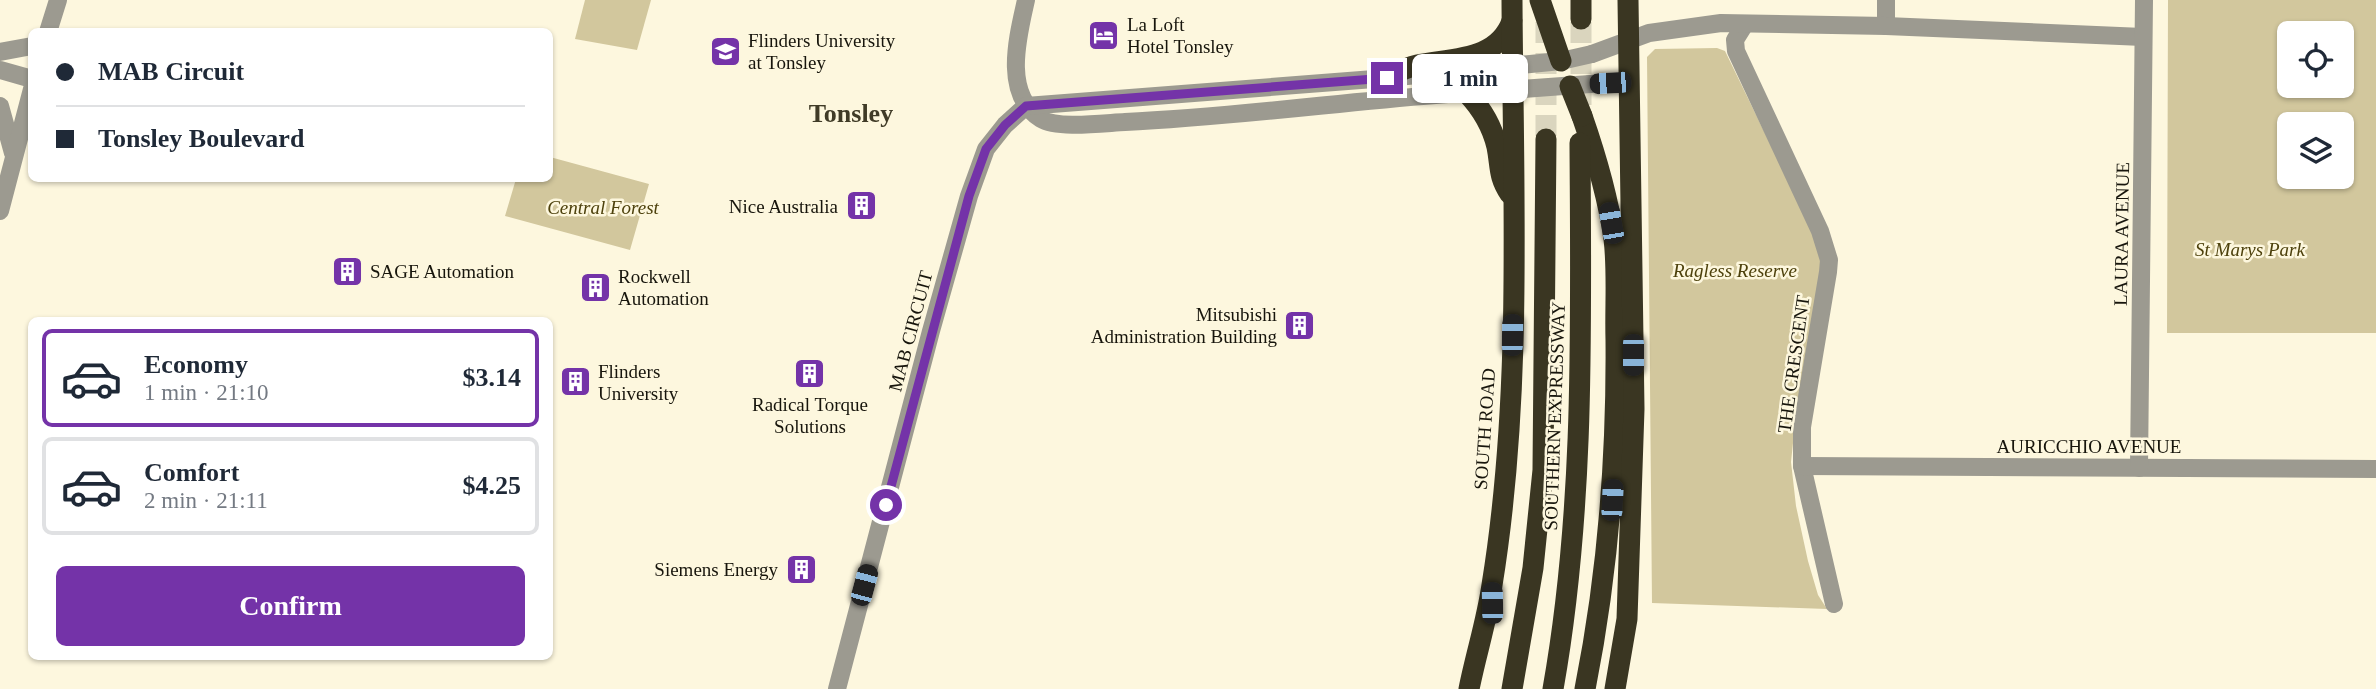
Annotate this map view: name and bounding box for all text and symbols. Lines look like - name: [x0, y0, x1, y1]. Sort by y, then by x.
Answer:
- place label: La Loft Hotel Tonsley: [1127, 14, 1234, 57]
- hotel icon: La Loft Hotel Tonsley: [1087, 18, 1121, 52]
- map controls: [2277, 21, 2354, 189]
- button: locate: [2277, 21, 2354, 98]
- place label: Flinders University at Tonsley: [748, 30, 896, 73]
- school or university icon: Flinders University at Tonsley: [708, 34, 742, 68]
- callout: 1 min: [1412, 54, 1527, 102]
- text: MAB Circuit: [98, 57, 244, 86]
- route end: [1371, 62, 1403, 94]
- text: 1 min: [1442, 66, 1498, 91]
- car: [1589, 71, 1632, 95]
- district label: Tonsley: [809, 99, 893, 128]
- button: layers: [2277, 112, 2354, 189]
- text: Tonsley Boulevard: [98, 124, 304, 153]
- street label: LAURA AVENUE: [2110, 162, 2133, 306]
- building icon: Nice Australia: [844, 189, 878, 223]
- place label: Nice Australia: [729, 196, 839, 217]
- park label: Central Forest: [547, 197, 660, 218]
- car: [1598, 200, 1625, 246]
- park label: St Marys Park: [2195, 239, 2305, 260]
- building icon: SAGE Automation: [330, 254, 364, 288]
- park label: Ragless Reserve: [1672, 260, 1797, 281]
- place label: SAGE Automation: [370, 261, 515, 282]
- place label: Rockwell Automation: [618, 266, 709, 309]
- street label: MAB CIRCUIT: [884, 268, 937, 394]
- building icon: Rockwell Automation: [578, 270, 612, 304]
- street label: THE CRESCENT: [1773, 293, 1814, 434]
- street label: SOUTHERN EXPRESSWAY: [1540, 301, 1569, 531]
- place label: Mitsubishi Administration Building: [1091, 304, 1277, 347]
- building icon: Mitsubishi Administration Building: [1283, 308, 1317, 342]
- car: [1502, 314, 1523, 356]
- car: [1623, 334, 1644, 376]
- icon: car: [60, 347, 123, 410]
- text: Economy: [144, 350, 248, 379]
- building icon: Radical Torque Solutions: [793, 356, 827, 390]
- place label: Flinders University: [598, 361, 679, 404]
- text: $3.14: [463, 363, 521, 392]
- building icon: Flinders University: [558, 365, 592, 399]
- street label: SOUTH ROAD: [1470, 367, 1499, 491]
- text: 1 min · 21:10: [144, 380, 269, 405]
- place label: Radical Torque Solutions: [752, 394, 868, 437]
- street label: AURICCHIO AVENUE: [1997, 436, 2181, 457]
- icon: car: [60, 455, 123, 518]
- text: Comfort: [144, 458, 239, 487]
- text: $4.25: [463, 471, 521, 500]
- car: [1601, 478, 1624, 522]
- text: 2 min · 21:11: [144, 488, 268, 513]
- route start: [870, 489, 902, 521]
- building icon: Siemens Energy: [784, 552, 818, 586]
- place label: Siemens Energy: [654, 559, 778, 580]
- car: [849, 562, 880, 608]
- button: Confirm: [56, 566, 525, 646]
- car: [1482, 582, 1503, 624]

